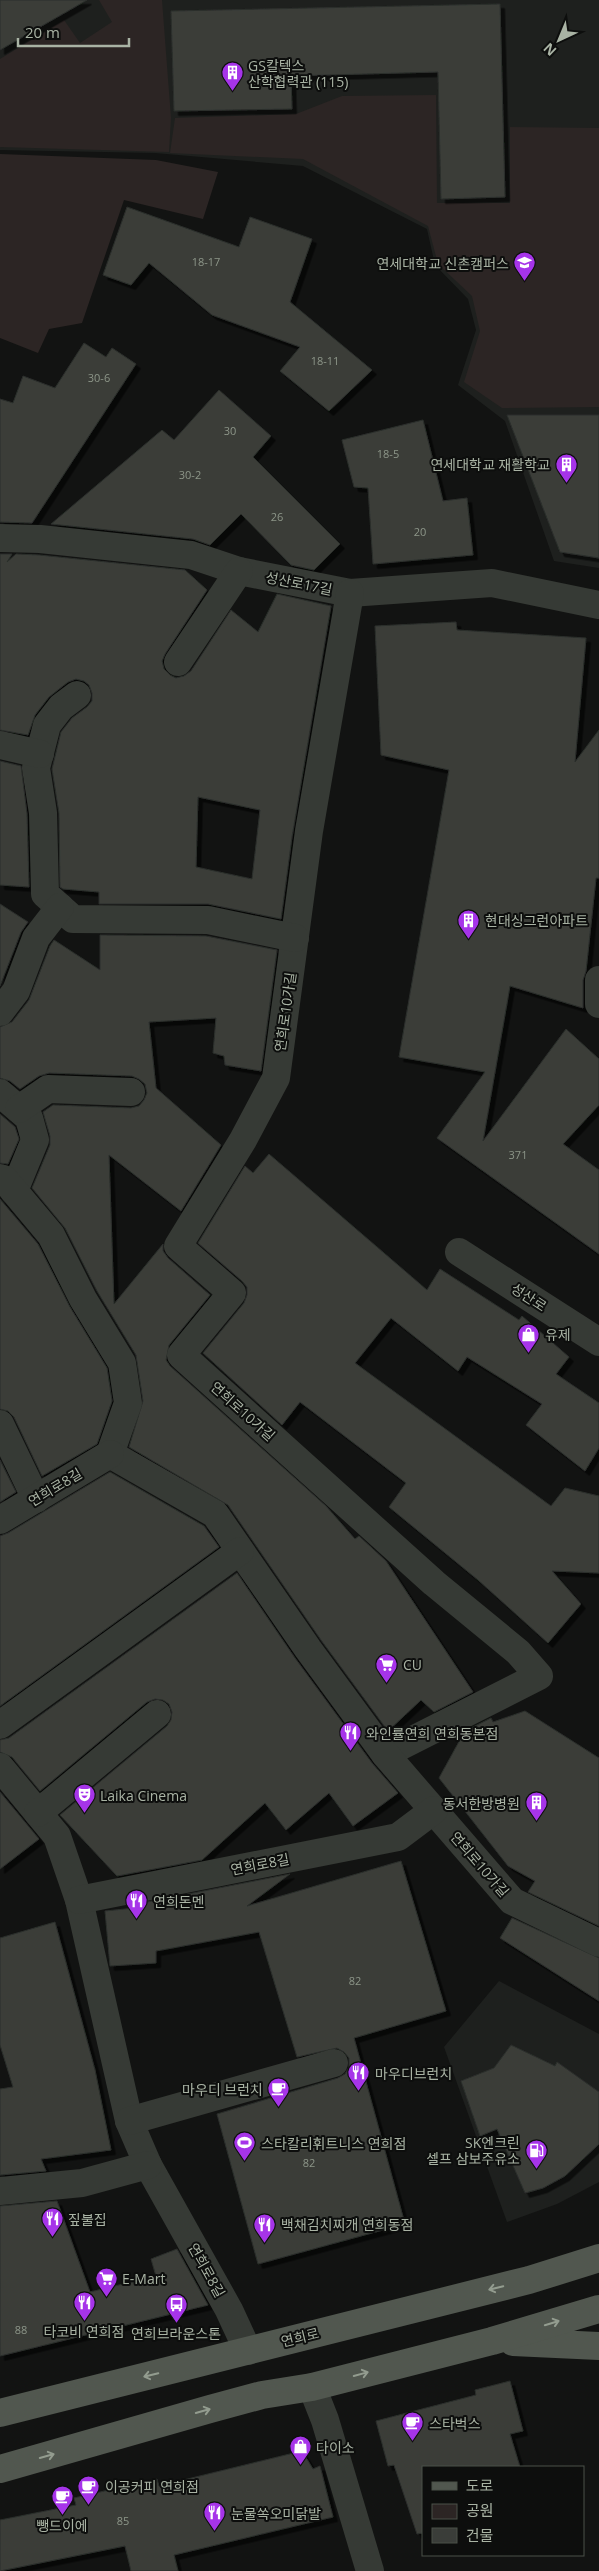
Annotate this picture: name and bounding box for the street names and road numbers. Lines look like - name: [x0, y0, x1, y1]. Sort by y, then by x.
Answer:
- street label: 성산로17길: [264, 567, 334, 599]
- street label: 연희로10가길: [270, 971, 300, 1053]
- street label: 성산로: [508, 1279, 550, 1316]
- street label: 연희로10가길: [207, 1377, 279, 1445]
- street label: 연희로8길: [25, 1464, 85, 1510]
- street label: 연희로10가길: [446, 1827, 514, 1901]
- street label: 연희로8길: [229, 1849, 291, 1879]
- street label: 연희로8길: [184, 2239, 230, 2301]
- street label: 연희로: [279, 2323, 321, 2351]

